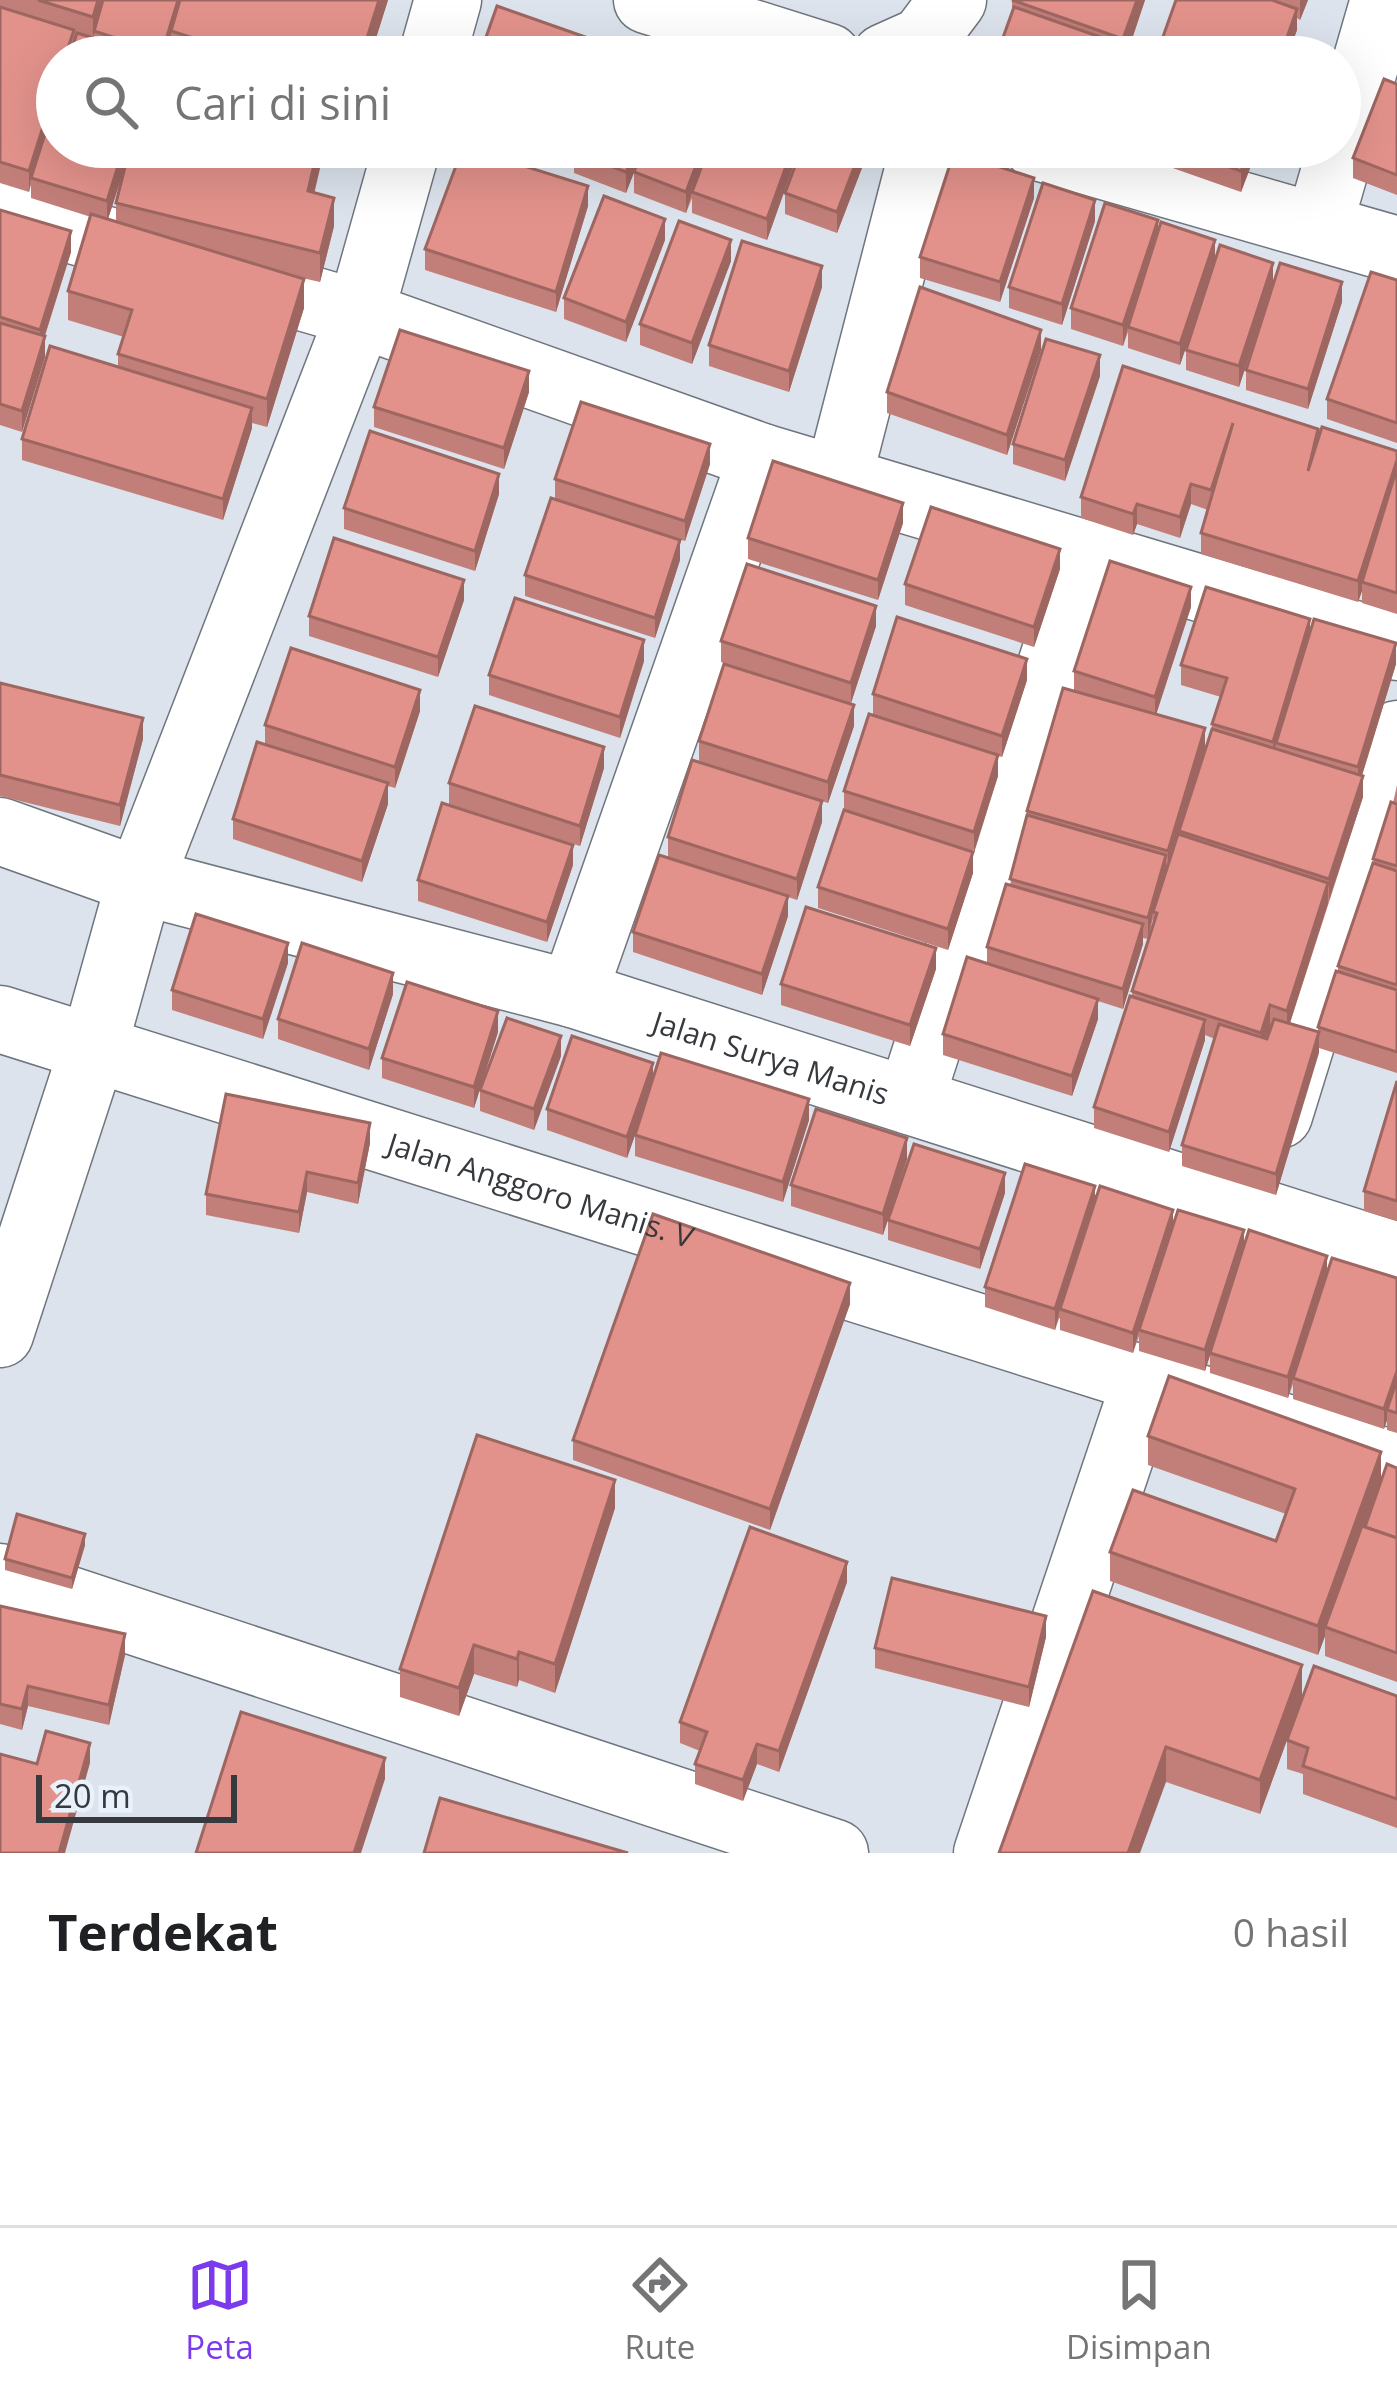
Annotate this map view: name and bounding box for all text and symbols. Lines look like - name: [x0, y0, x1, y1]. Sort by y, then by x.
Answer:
- search box: [36, 36, 1361, 168]
- icon: search: [78, 69, 144, 135]
- text: Cari di sini: [174, 72, 391, 133]
- street label: Jalan Surya Manis: [645, 999, 894, 1114]
- street label: Jalan Anggoro Manis. V: [380, 1121, 699, 1257]
- scale bar: [36, 1769, 237, 1822]
- text: 20 m: [54, 1773, 131, 1818]
- text: Terdekat: [48, 1896, 278, 1966]
- text: 0 hasil: [1233, 1905, 1349, 1958]
- tab: Peta: [185, 2252, 254, 2369]
- tab: Rute: [624, 2252, 695, 2369]
- tab: Disimpan: [1066, 2252, 1212, 2369]

